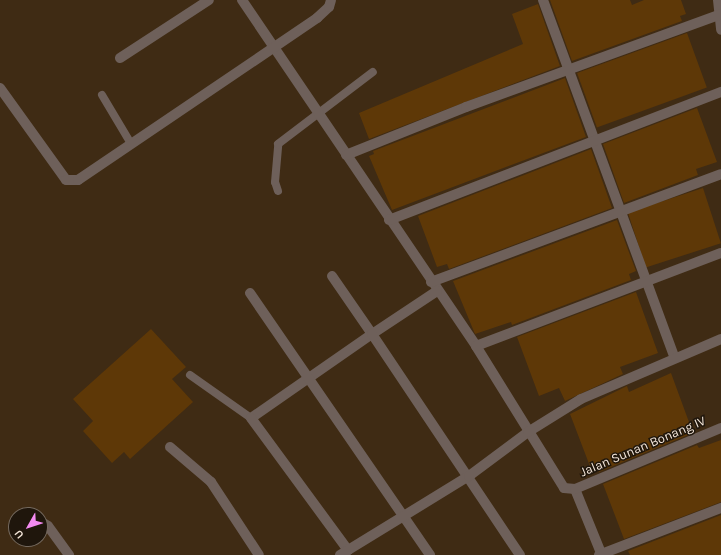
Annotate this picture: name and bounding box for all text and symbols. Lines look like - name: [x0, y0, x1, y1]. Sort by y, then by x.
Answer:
- street label: Jalan Sunan Bonang IV: [578, 413, 708, 481]
- north arrow: [8, 507, 48, 547]
- text: U: [12, 527, 27, 541]

